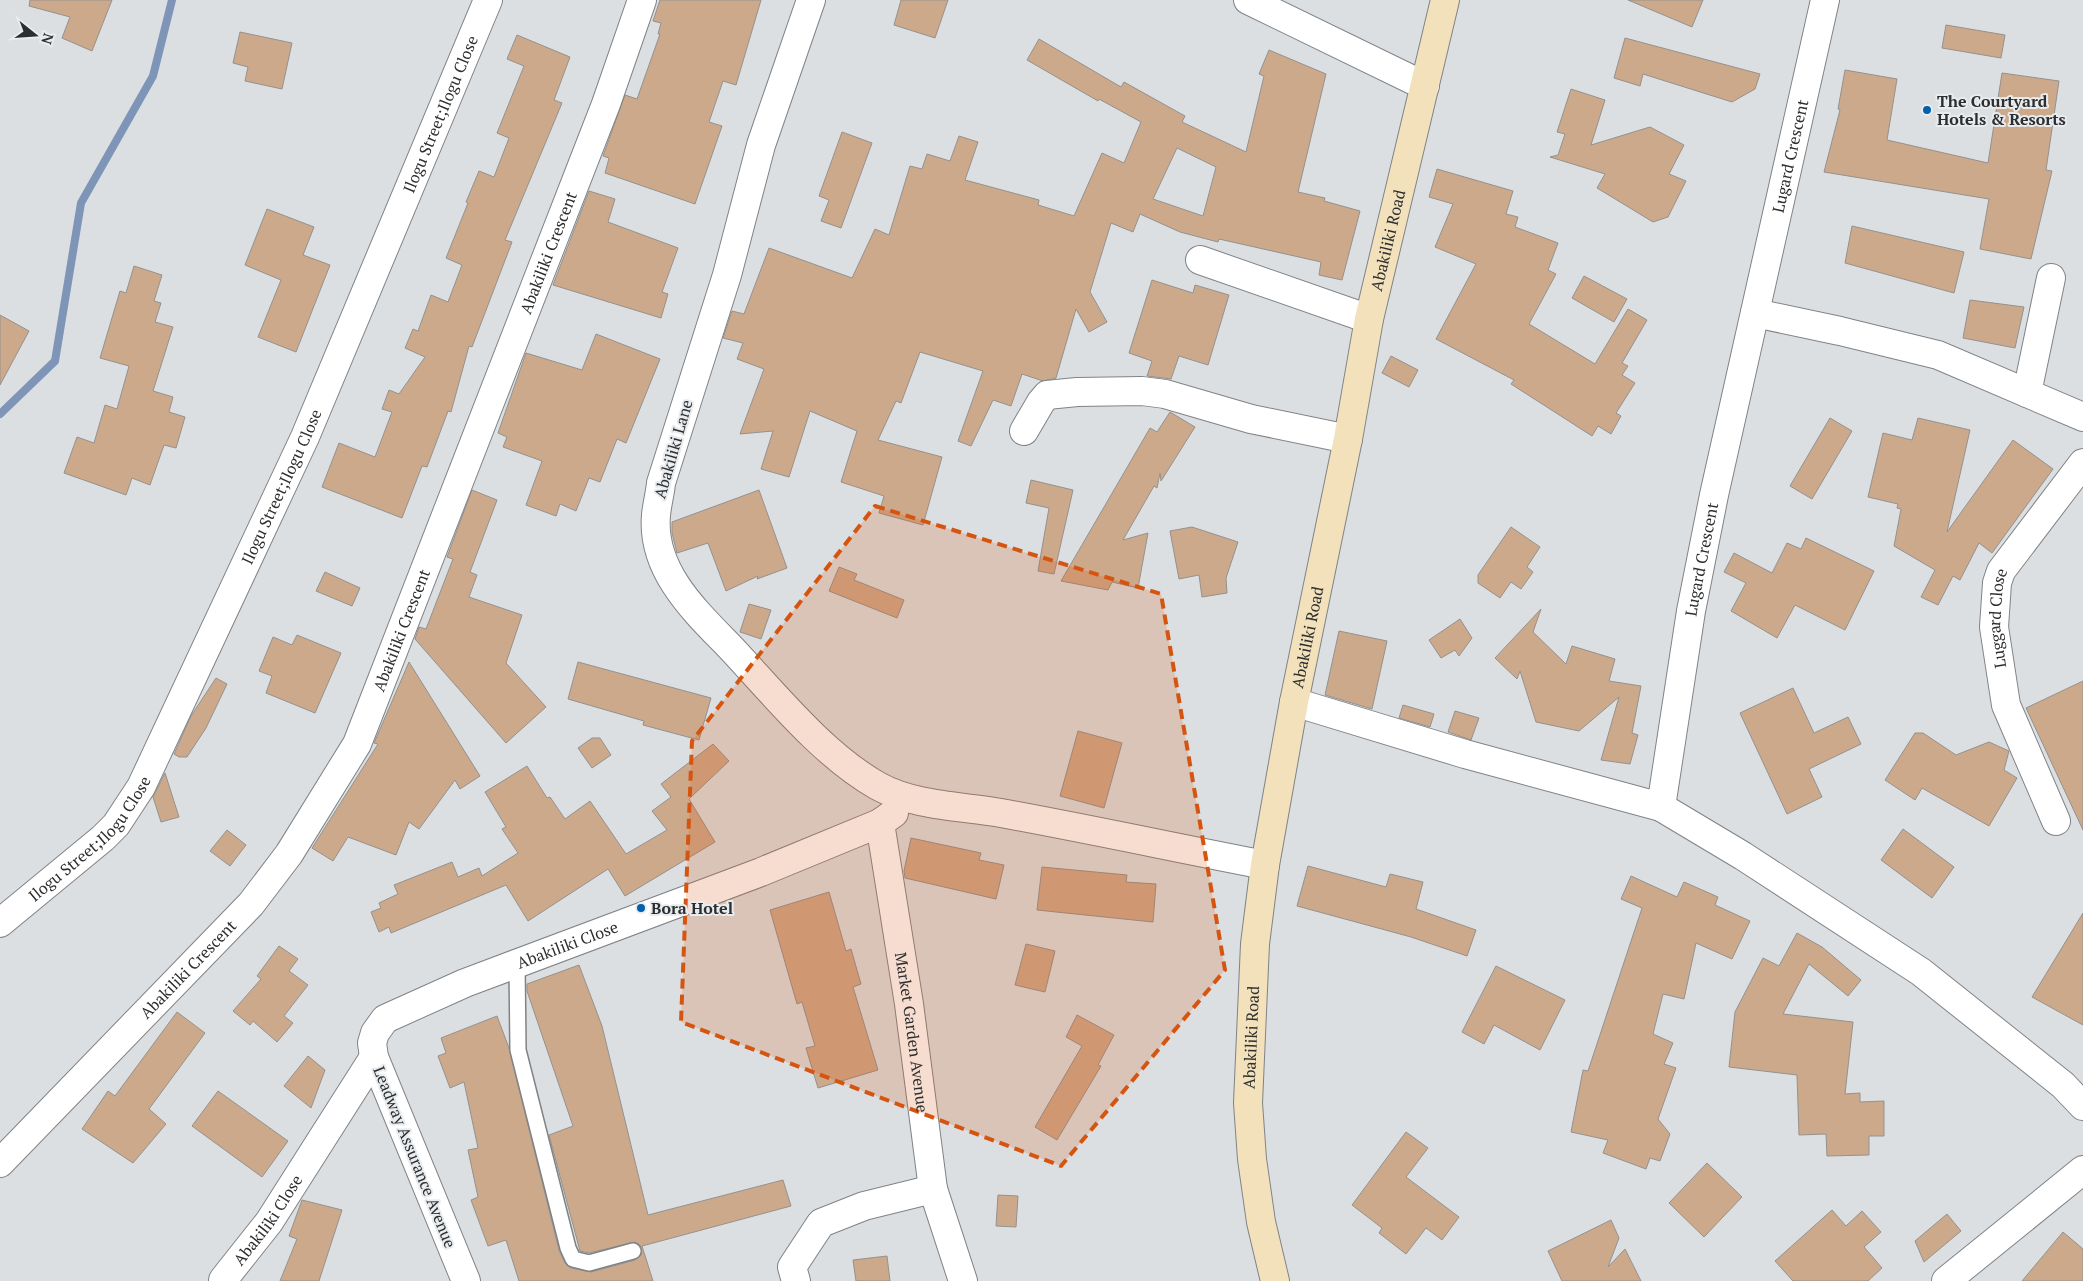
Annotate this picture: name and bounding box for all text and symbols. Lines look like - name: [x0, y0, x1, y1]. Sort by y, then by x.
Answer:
- north arrow: [10, 10, 60, 60]
- text: N: [37, 31, 59, 47]
- street label: Ilogu Street;Ilogu Close: [397, 32, 483, 196]
- place label: The Courtyard Hotels & Resorts: [1937, 90, 2066, 130]
- street label: Lugard Crescent: [1767, 97, 1813, 215]
- marker: The Courtyard Hotels & Resorts: [1921, 104, 1933, 116]
- street label: Abakiliki Road: [1365, 187, 1410, 293]
- street label: Abakiliki Crescent: [514, 188, 582, 317]
- street label: Abakiliki Lane: [648, 397, 698, 501]
- street label: Ilogu Street;Ilogu Close: [236, 406, 327, 568]
- street label: Lugard Crescent: [1679, 500, 1723, 618]
- street label: Luggard Close: [1983, 565, 2012, 670]
- street label: Abakiliki Crescent: [368, 566, 435, 695]
- street label: Abakiliki Road: [1286, 584, 1329, 690]
- street label: Ilogu Street;Ilogu Close: [24, 772, 156, 906]
- place label: Bora Hotel: [651, 897, 733, 919]
- marker: Bora Hotel: [635, 902, 647, 914]
- street label: Abakiliki Crescent: [135, 915, 241, 1023]
- street label: Abakiliki Close: [514, 916, 621, 974]
- street label: Market Garden Avenue: [890, 950, 934, 1114]
- street label: Abakiliki Road: [1238, 985, 1264, 1090]
- street label: Leadway Assurance Avenue: [368, 1063, 462, 1251]
- street label: Abakiliki Close: [228, 1170, 307, 1270]

